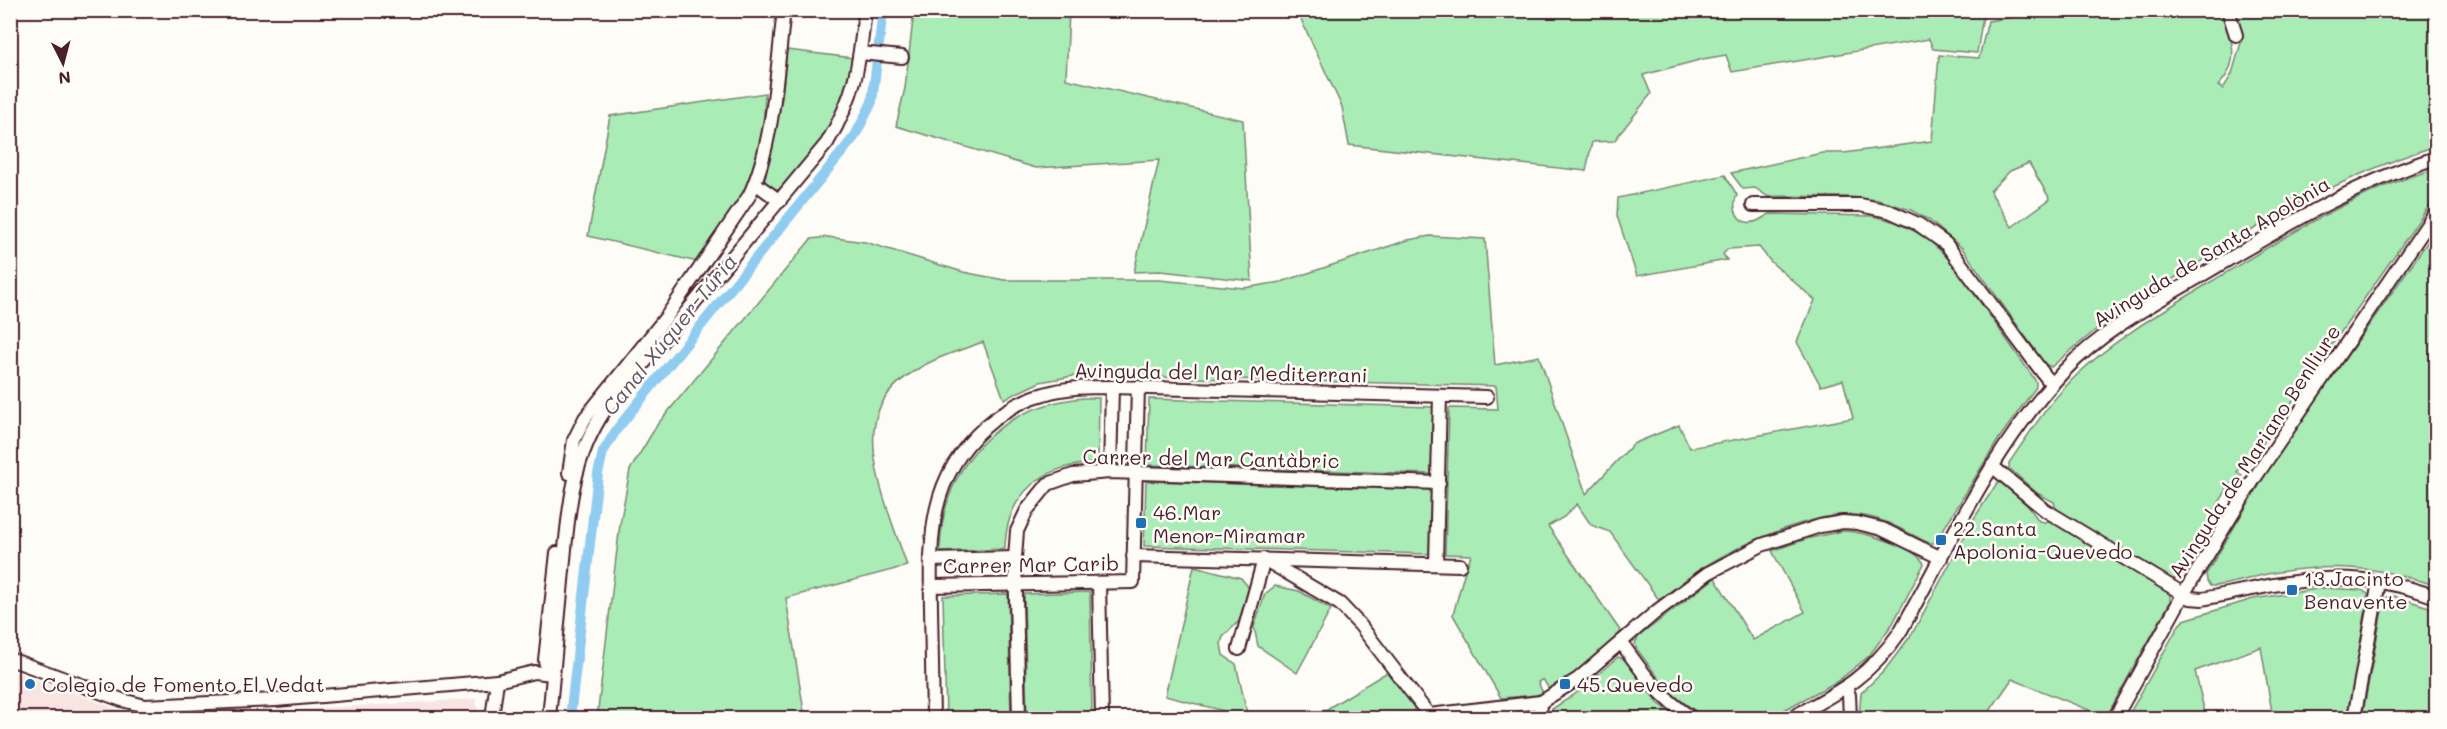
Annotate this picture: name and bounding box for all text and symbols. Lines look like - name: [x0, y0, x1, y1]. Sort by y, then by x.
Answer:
- north arrow: [33, 33, 93, 93]
- text: N: [57, 67, 72, 89]
- street label: Avinguda de Santa Apolònia: [2088, 170, 2334, 332]
- water label: Canal Xúquer-Túria: [596, 248, 742, 420]
- street label: Avinguda de Mariano Benlliure: [2162, 319, 2346, 583]
- street label: Avinguda del Mar Mediterrani: [1074, 356, 1368, 388]
- street label: Carrer del Mar Cantàbric: [1082, 443, 1340, 473]
- place label: 46.Mar Menor-Miramar: [1153, 499, 1306, 548]
- place label: 22.Santa Apolonia-Quevedo: [1953, 515, 2133, 564]
- marker: 46.Mar Menor-Miramar: [1134, 516, 1148, 530]
- marker: 22.Santa Apolonia-Quevedo: [1934, 533, 1948, 547]
- street label: Carrer Mar Carib: [943, 549, 1119, 579]
- place label: 13.Jacinto Benavente: [2304, 565, 2408, 614]
- marker: 13.Jacinto Benavente: [2285, 583, 2299, 597]
- place label: Colegio de Fomento El Vedat: [42, 671, 325, 697]
- place label: 45.Quevedo: [1577, 671, 1693, 697]
- marker: Colegio de Fomento El Vedat: [23, 677, 37, 691]
- marker: 45.Quevedo: [1558, 677, 1572, 691]

